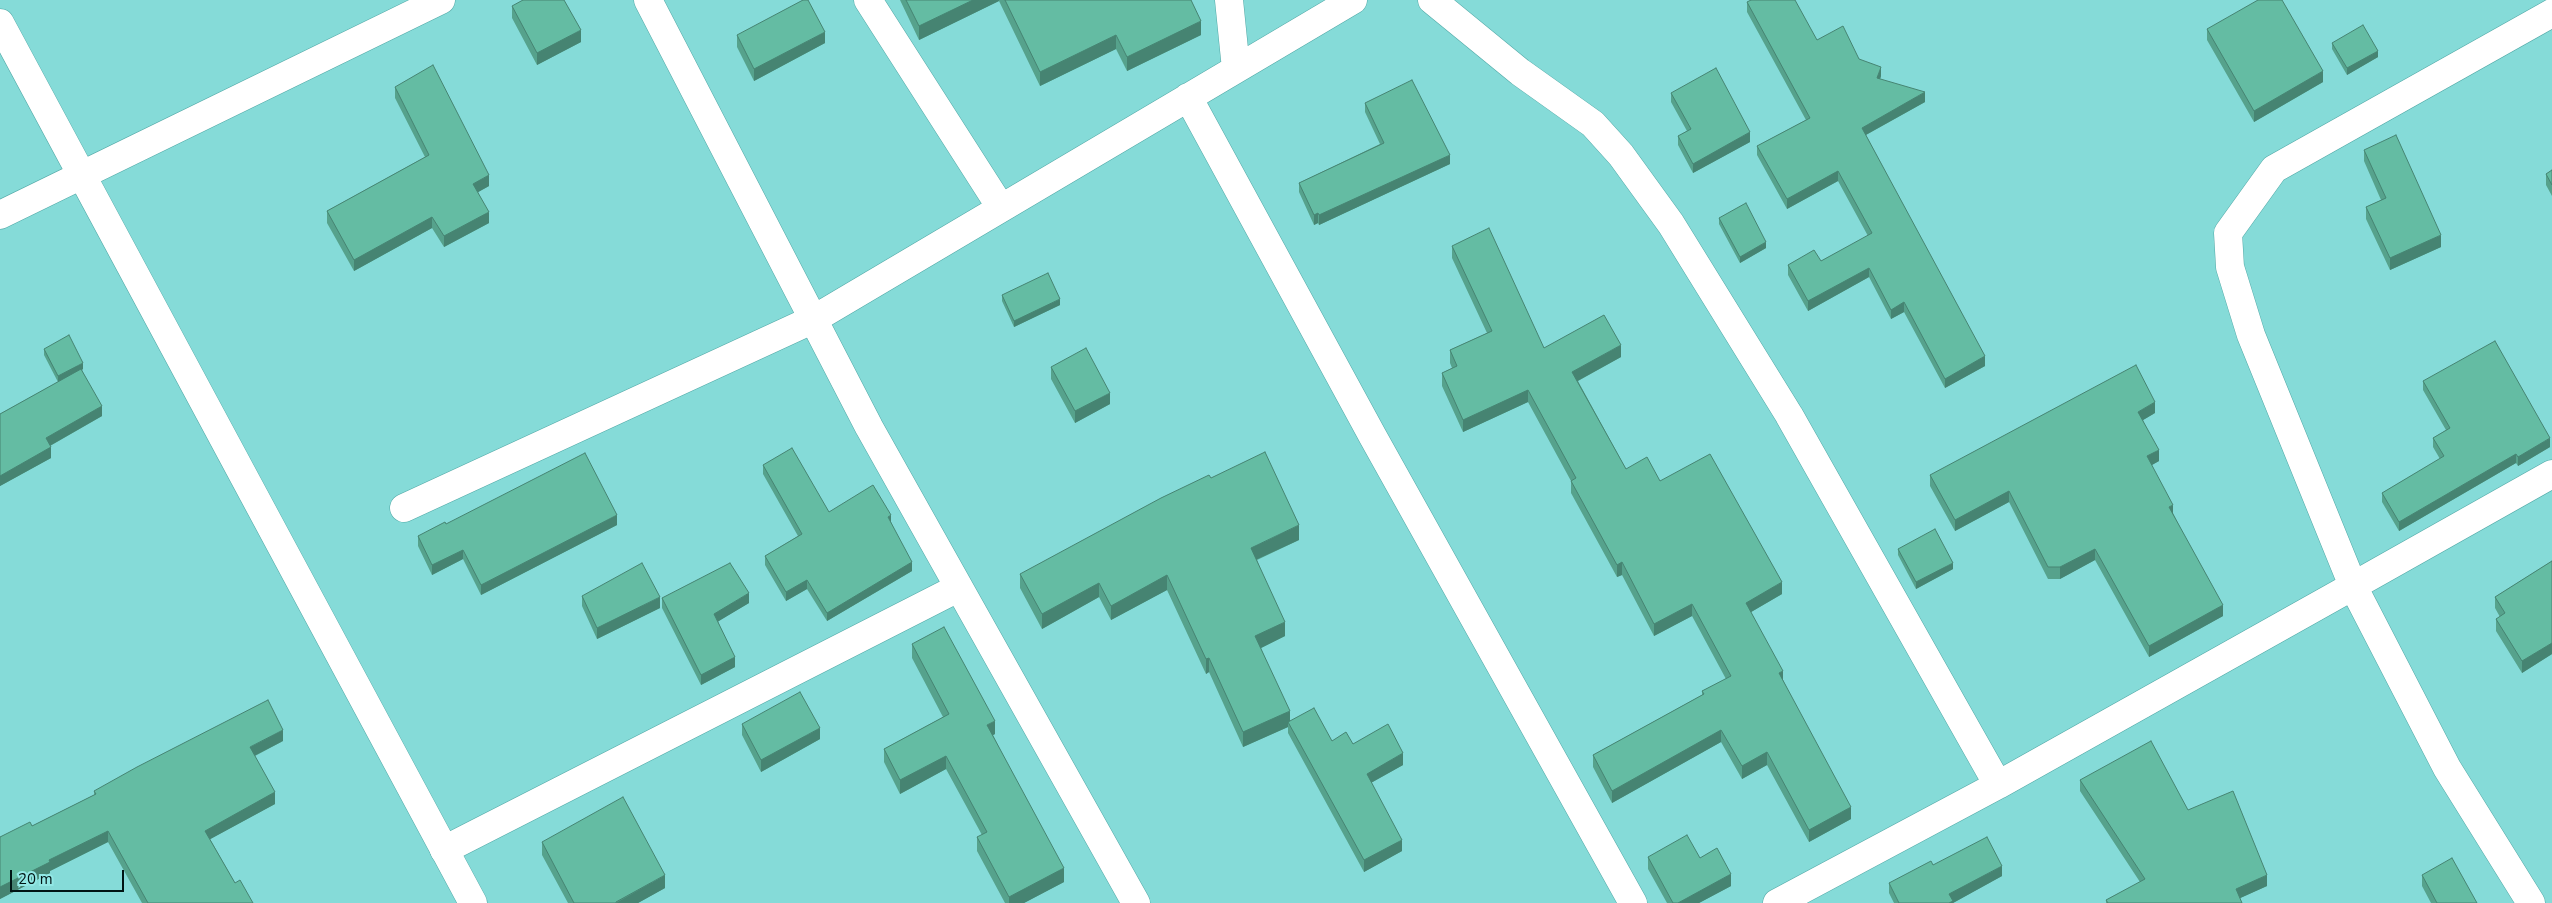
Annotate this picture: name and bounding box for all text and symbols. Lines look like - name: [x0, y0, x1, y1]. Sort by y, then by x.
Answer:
- scale bar: [12, 860, 126, 892]
- text: 20 m: [18, 869, 53, 889]

